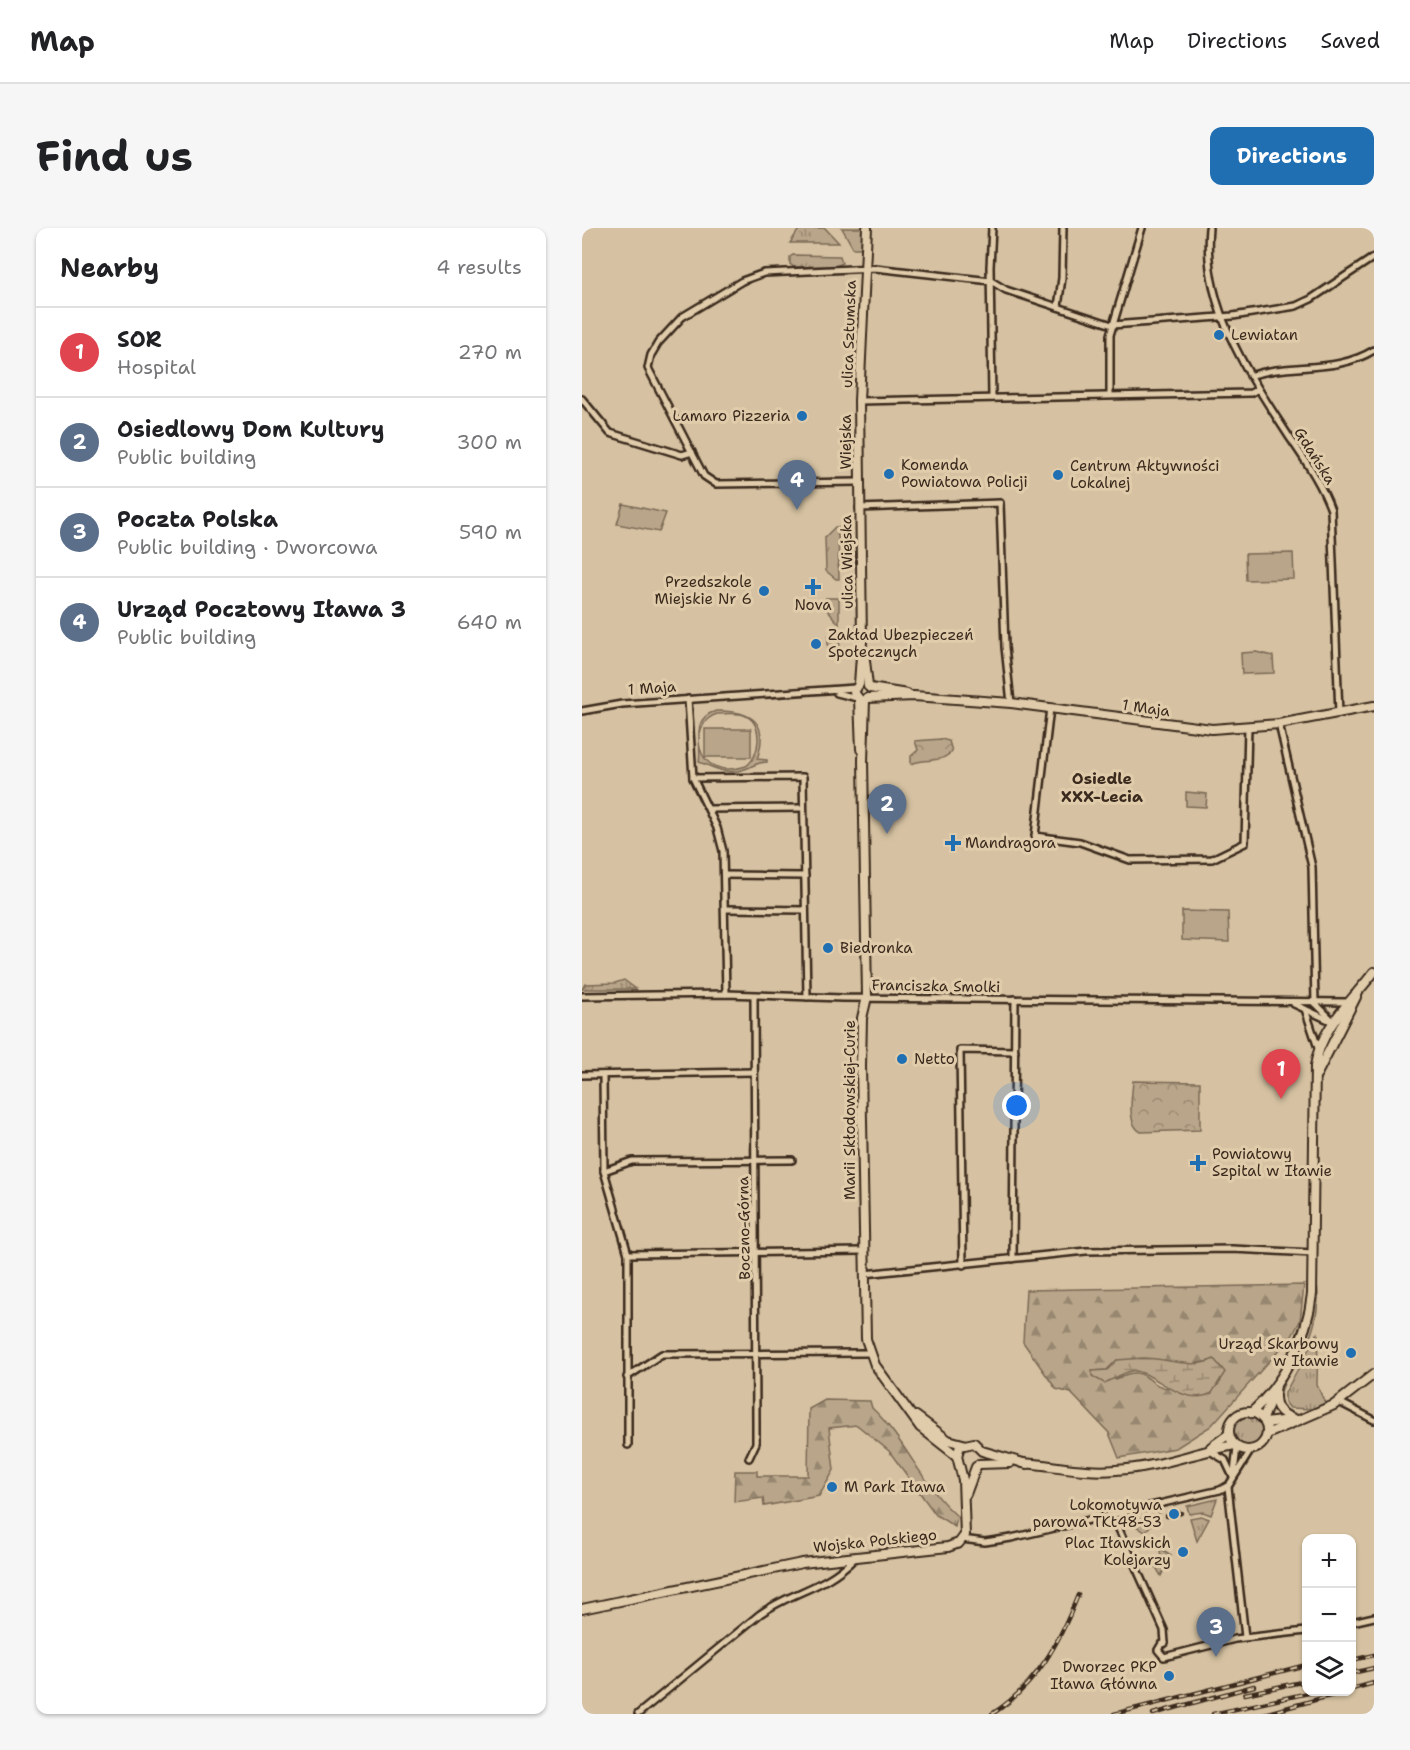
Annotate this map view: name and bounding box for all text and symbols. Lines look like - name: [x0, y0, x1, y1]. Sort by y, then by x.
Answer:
- text: Map: [30, 22, 95, 60]
- text: Map: [1109, 27, 1154, 55]
- text: Directions: [1187, 27, 1287, 55]
- text: Saved: [1320, 27, 1380, 55]
- button: Directions: [1210, 127, 1374, 185]
- text: Find us: [36, 128, 193, 184]
- text: Nearby: [60, 250, 159, 285]
- text: 4 results: [436, 254, 522, 280]
- street label: ulica Sztumska: [837, 279, 861, 388]
- text: SOR: [117, 325, 162, 354]
- place label: Lewiatan: [1231, 325, 1298, 345]
- marker: Lewiatan: [1212, 328, 1226, 342]
- text: 1: [75, 339, 84, 365]
- text: 270 m: [458, 339, 522, 365]
- text: Hospital: [117, 354, 196, 380]
- place label: Lamaro Pizzeria: [672, 406, 791, 426]
- marker: Lamaro Pizzeria: [795, 409, 809, 423]
- street label: Wiejska: [836, 414, 856, 470]
- text: Osiedlowy Dom Kultury: [117, 415, 384, 444]
- street label: Gdańska: [1290, 424, 1341, 489]
- text: 2: [73, 429, 87, 455]
- text: 300 m: [456, 429, 522, 455]
- text: Public building: [117, 444, 256, 470]
- place label: Komenda Powiatowa Policji: [901, 455, 1028, 492]
- place label: Centrum Aktywności Lokalnej: [1070, 456, 1219, 493]
- pin: 4: [778, 460, 816, 510]
- marker: Komenda Powiatowa Policji: [882, 467, 896, 481]
- marker: Centrum Aktywności Lokalnej: [1051, 468, 1065, 482]
- text: Poczta Polska: [117, 505, 278, 534]
- street label: ulica Wiejska: [836, 514, 858, 609]
- text: 3: [73, 519, 87, 545]
- text: 590 m: [459, 519, 522, 545]
- text: Public building · Dworcowa: [117, 534, 377, 560]
- place label: Przedszkole Miejskie Nr 6: [654, 572, 752, 609]
- marker: Nova: [806, 580, 820, 594]
- marker: Przedszkole Miejskie Nr 6: [757, 584, 771, 598]
- text: Urząd Pocztowy Iława 3: [117, 595, 406, 624]
- place label: Nova: [794, 595, 832, 615]
- text: 4: [73, 609, 87, 635]
- text: 640 m: [457, 609, 522, 635]
- text: Public building: [117, 624, 256, 650]
- place label: Zakład Ubezpieczeń Społecznych: [828, 625, 973, 662]
- marker: Zakład Ubezpieczeń Społecznych: [809, 637, 823, 651]
- street label: 1 Maja: [627, 676, 677, 700]
- street label: 1 Maja: [1121, 695, 1172, 721]
- district label: Osiedle XXX-Lecia: [1061, 768, 1143, 807]
- pin: 2: [868, 784, 906, 834]
- place label: Mandragora: [965, 833, 1057, 853]
- marker: Mandragora: [946, 836, 960, 850]
- place label: Biedronka: [840, 938, 913, 958]
- marker: Biedronka: [821, 941, 835, 955]
- street label: Franciszka Smolki: [871, 975, 1001, 997]
- street label: Marii Skłodowskiej-Curie: [840, 1020, 860, 1200]
- place label: Netto: [914, 1049, 955, 1069]
- pin: 1: [1262, 1050, 1300, 1099]
- marker: Netto: [895, 1052, 909, 1066]
- your location: [1002, 1091, 1031, 1120]
- place label: Powiatowy Szpital w Iławie: [1212, 1144, 1332, 1181]
- marker: Powiatowy Szpital w Iławie: [1189, 1154, 1207, 1172]
- street label: Boczno-Górna: [733, 1175, 755, 1280]
- place label: Urząd Skarbowy w Iławie: [1218, 1334, 1339, 1371]
- marker: Urząd Skarbowy w Iławie: [1344, 1346, 1358, 1360]
- place label: M Park Iława: [844, 1477, 946, 1497]
- marker: M Park Iława: [825, 1480, 839, 1494]
- place label: Lokomotywa parowa TKt48-53: [1033, 1495, 1163, 1532]
- marker: Lokomotywa parowa TKt48-53: [1167, 1507, 1181, 1521]
- street label: Wojska Polskiego: [812, 1525, 938, 1557]
- place label: Plac Iławskich Kolejarzy: [1065, 1533, 1171, 1570]
- map controls: [1302, 1534, 1356, 1696]
- button: +: [1302, 1534, 1356, 1588]
- marker: Plac Iławskich Kolejarzy: [1176, 1545, 1190, 1559]
- button: −: [1302, 1588, 1356, 1642]
- pin: 3: [1196, 1608, 1236, 1657]
- button: layers: [1302, 1642, 1356, 1696]
- place label: Dworzec PKP Iława Główna: [1050, 1657, 1158, 1694]
- marker: Dworzec PKP Iława Główna: [1162, 1669, 1176, 1683]

